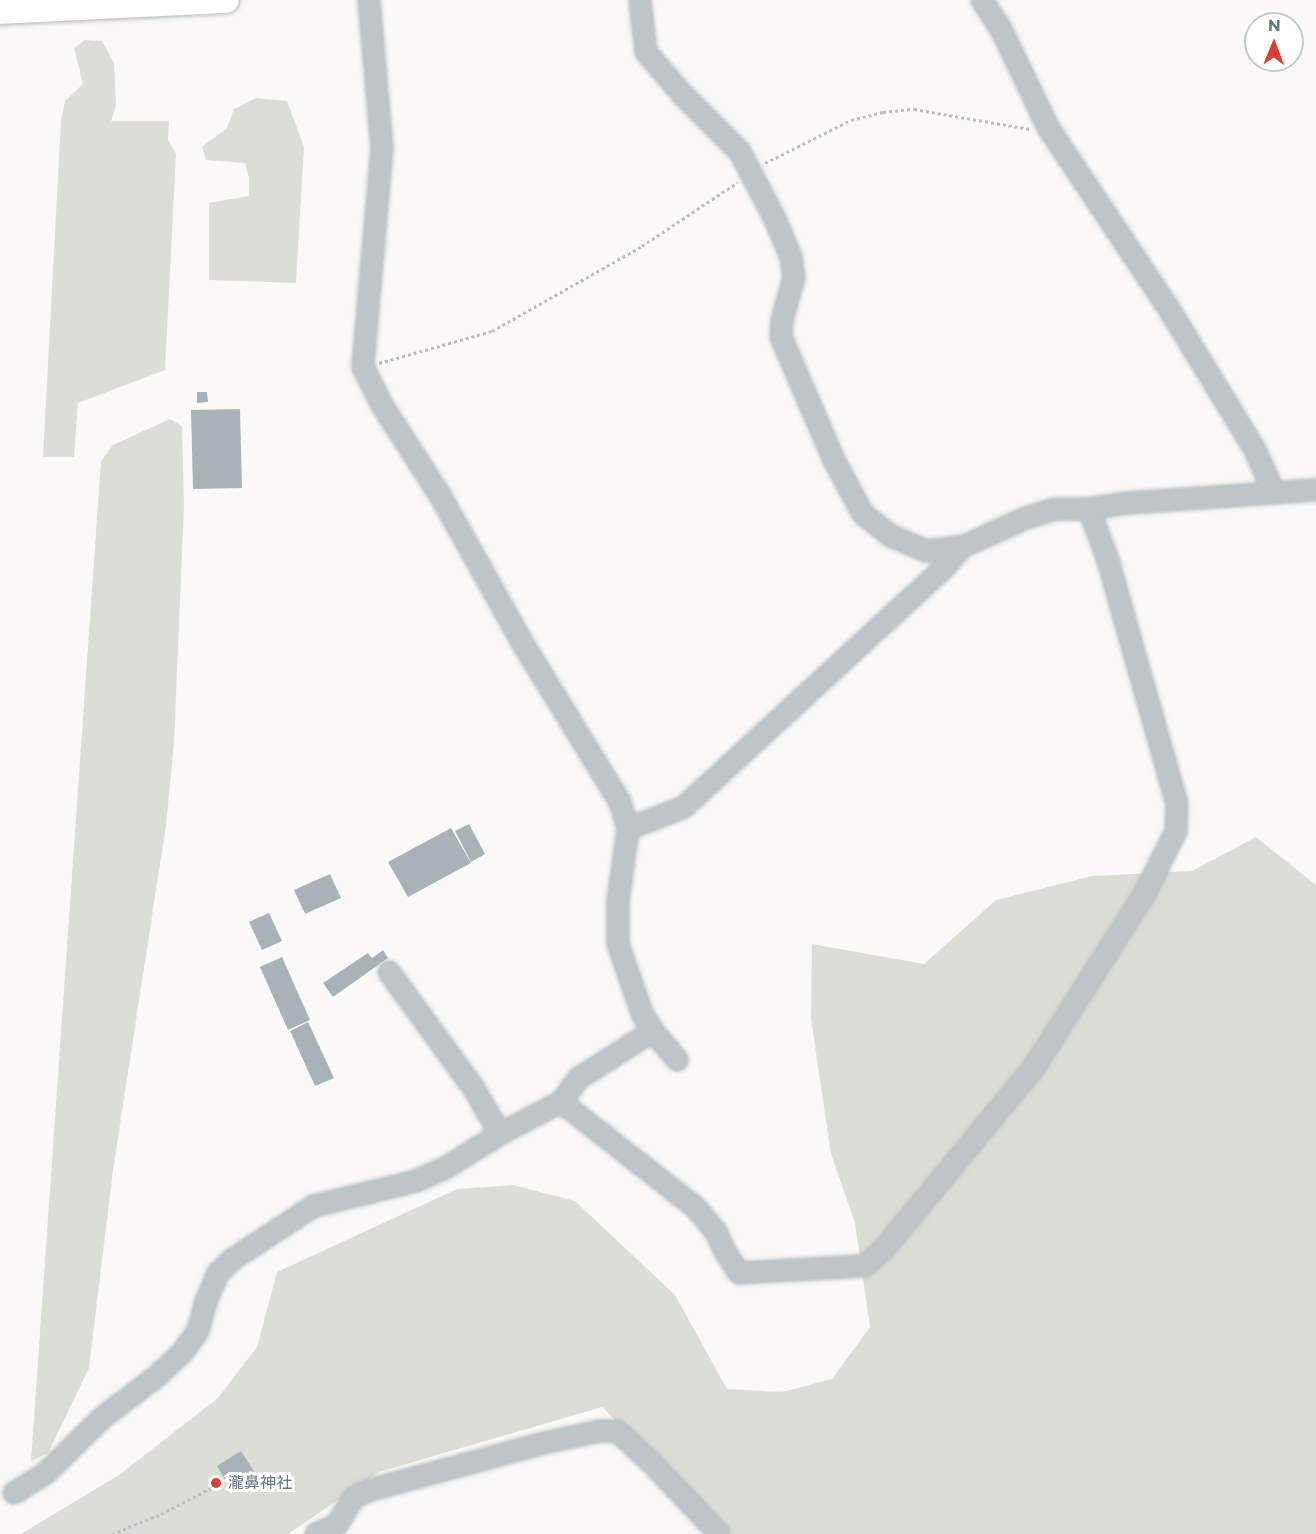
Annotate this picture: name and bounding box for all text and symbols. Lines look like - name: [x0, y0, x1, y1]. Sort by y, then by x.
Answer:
- north arrow: [1244, 12, 1304, 72]
- text: N: [1268, 16, 1281, 35]
- place label: 瀧鼻神社: [228, 1473, 292, 1493]
- marker: 瀧鼻神社: [209, 1476, 223, 1490]

